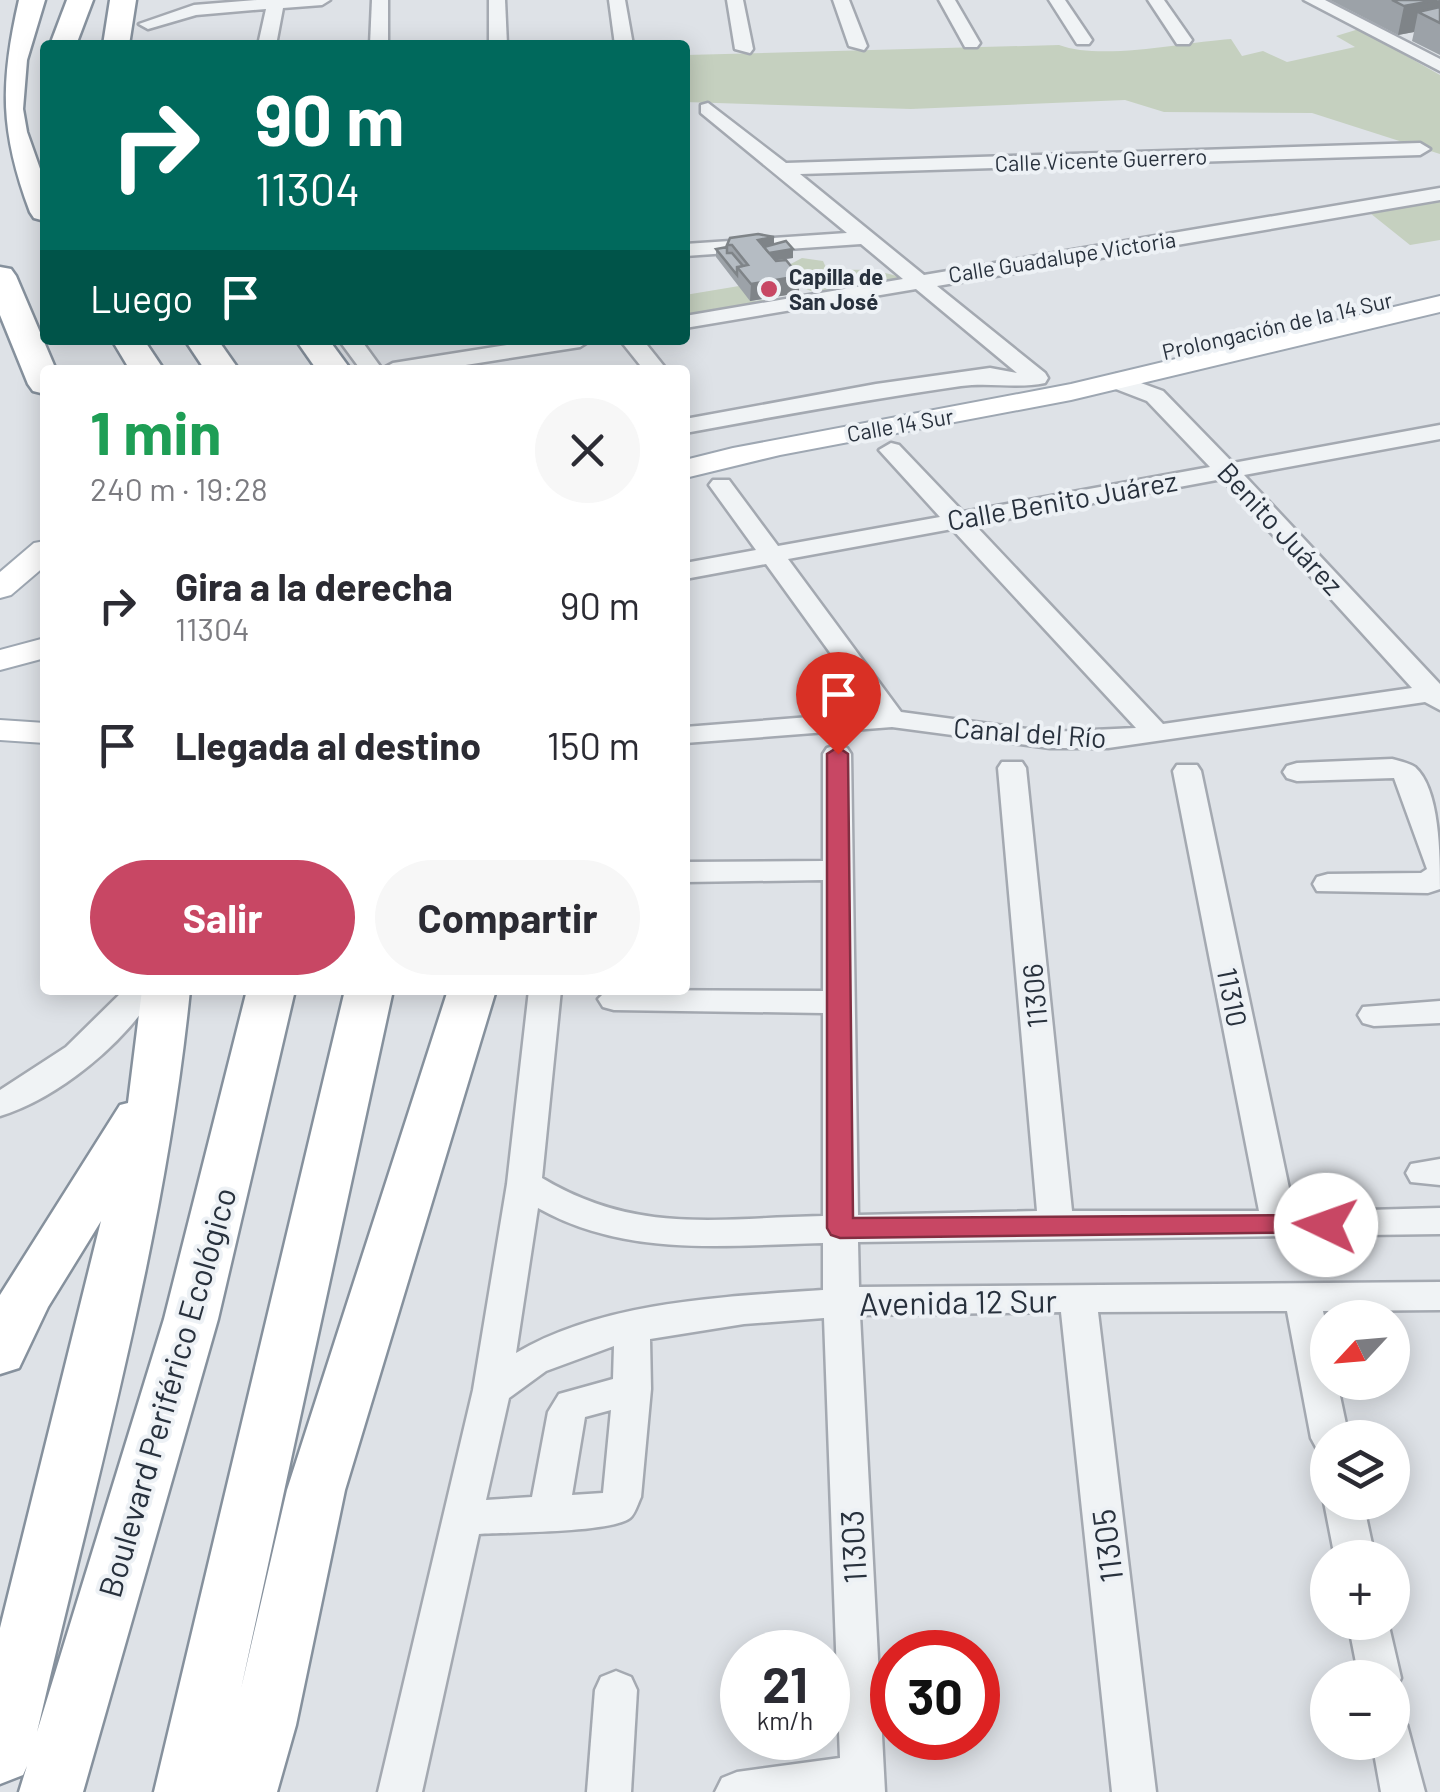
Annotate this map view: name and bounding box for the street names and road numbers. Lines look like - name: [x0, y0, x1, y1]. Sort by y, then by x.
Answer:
- street label: Calle Vicente Guerrero: [994, 142, 1208, 176]
- street label: Calle Guadalupe Victoria: [946, 225, 1178, 287]
- street label: Prolongación de la 14 Sur: [1159, 286, 1395, 364]
- street label: Calle 14 Sur: [845, 402, 955, 446]
- street label: Benito Juárez: [1211, 455, 1351, 601]
- street label: Calle Benito Juárez: [944, 463, 1180, 537]
- street label: Canal del Río: [952, 710, 1108, 754]
- street label: 11306: [1014, 962, 1054, 1030]
- street label: 11310: [1211, 965, 1255, 1029]
- street label: Boulevard Periférico Ecológico: [89, 1183, 243, 1601]
- street label: Avenida 12 Sur: [859, 1280, 1058, 1322]
- street label: 11305: [1083, 1507, 1129, 1585]
- street label: 11303: [831, 1509, 873, 1585]

